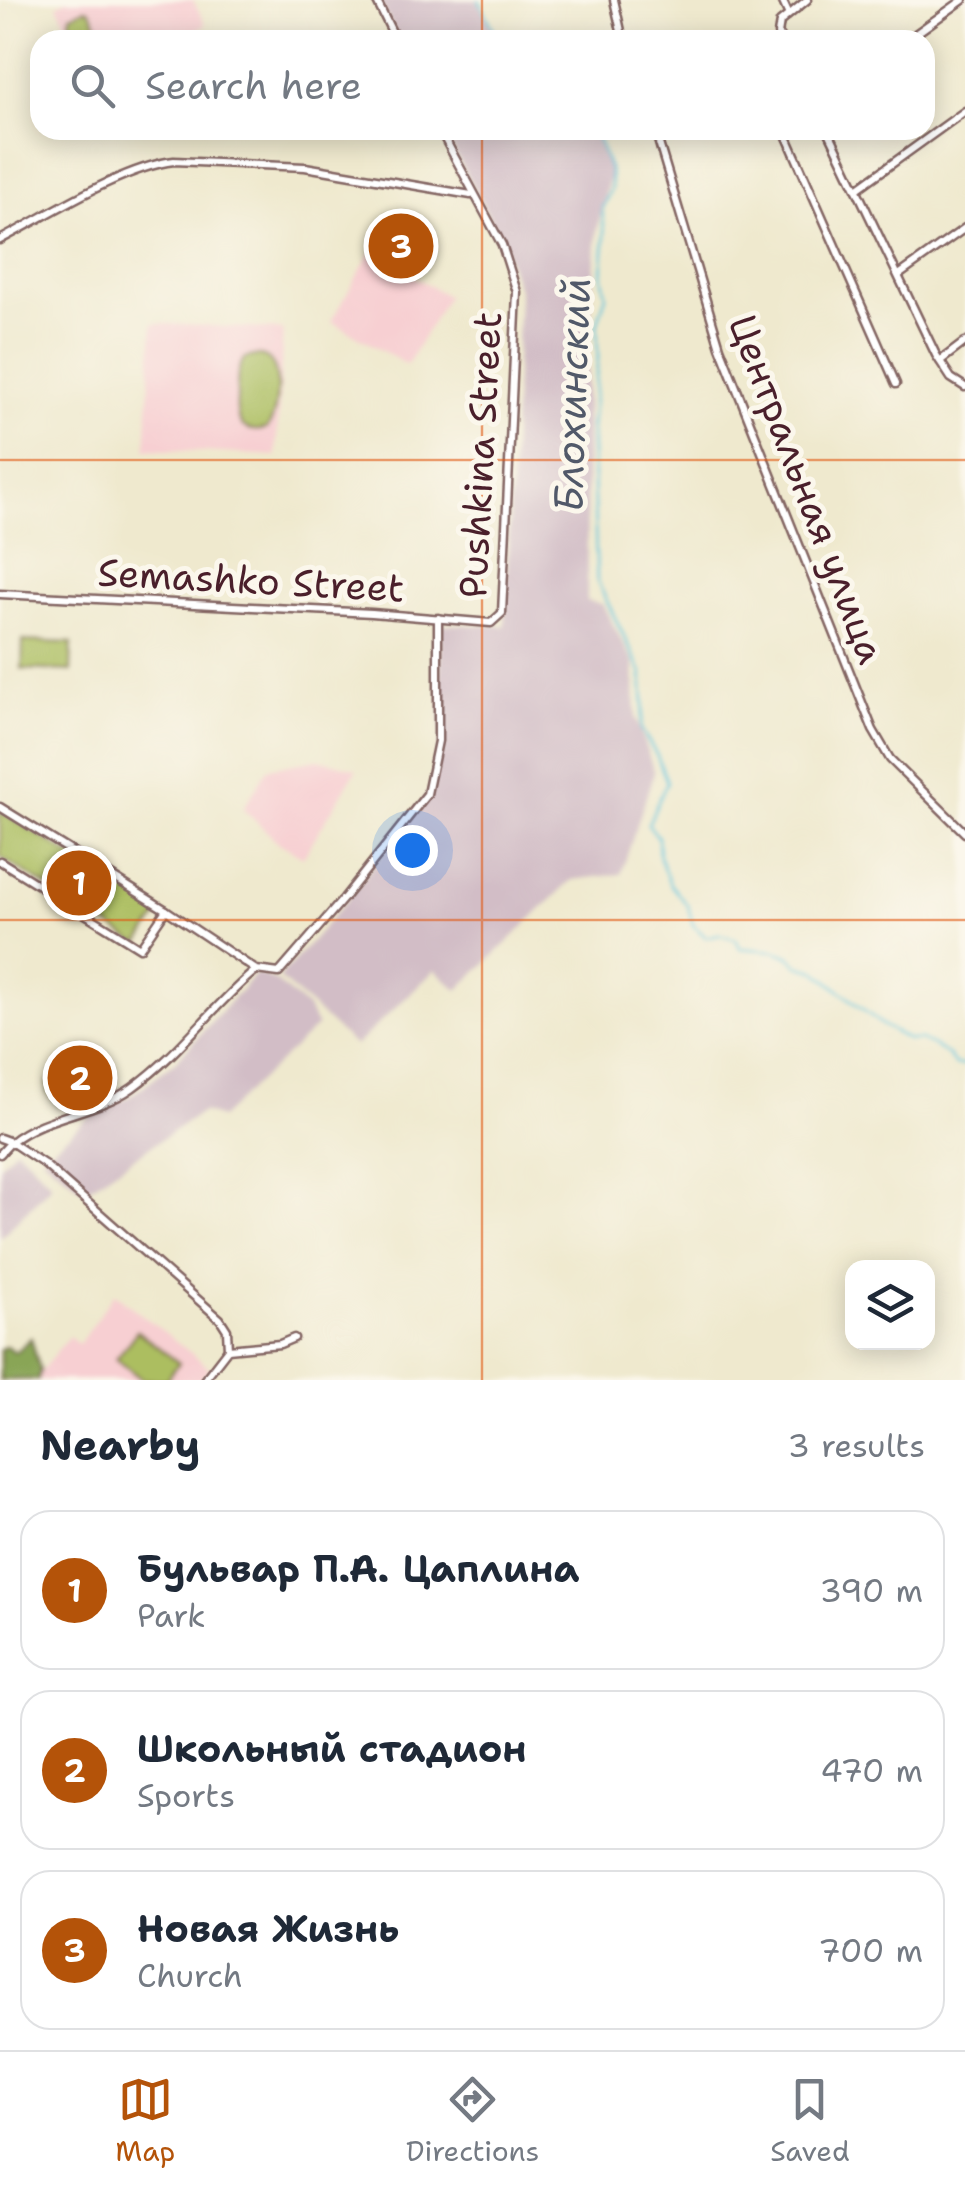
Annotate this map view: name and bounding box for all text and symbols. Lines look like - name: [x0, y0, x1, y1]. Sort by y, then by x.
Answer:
- search box: [30, 30, 935, 140]
- icon: search: [65, 58, 120, 113]
- text: Search here: [145, 60, 362, 111]
- pin: 3: [368, 208, 434, 284]
- water label: Блохинский: [541, 276, 603, 514]
- street label: Центральная улица: [717, 307, 897, 671]
- street label: Pushkina Street: [447, 310, 513, 600]
- street label: Semashko Street: [96, 546, 406, 614]
- your location: [387, 825, 438, 876]
- pin: 1: [46, 846, 112, 920]
- pin: 2: [48, 1040, 112, 1116]
- map controls: [845, 1260, 935, 1350]
- button: layers: [845, 1260, 935, 1350]
- text: Nearby: [40, 1417, 200, 1473]
- text: 3 results: [788, 1424, 925, 1467]
- text: Бульвар П.А. Цаплина: [137, 1543, 579, 1594]
- text: 1: [67, 1569, 82, 1612]
- text: 390 m: [820, 1569, 923, 1612]
- text: Park: [137, 1594, 206, 1637]
- text: Школьный стадион: [137, 1723, 527, 1774]
- text: 2: [63, 1749, 86, 1792]
- text: 470 m: [820, 1749, 923, 1792]
- text: Sports: [137, 1774, 235, 1817]
- text: Новая Жизнь: [137, 1903, 399, 1954]
- text: 3: [63, 1929, 86, 1972]
- text: 700 m: [818, 1929, 923, 1972]
- text: Church: [137, 1954, 243, 1997]
- tab: Map: [115, 2072, 175, 2170]
- tab: Directions: [406, 2072, 539, 2170]
- tab: Saved: [770, 2072, 850, 2170]

